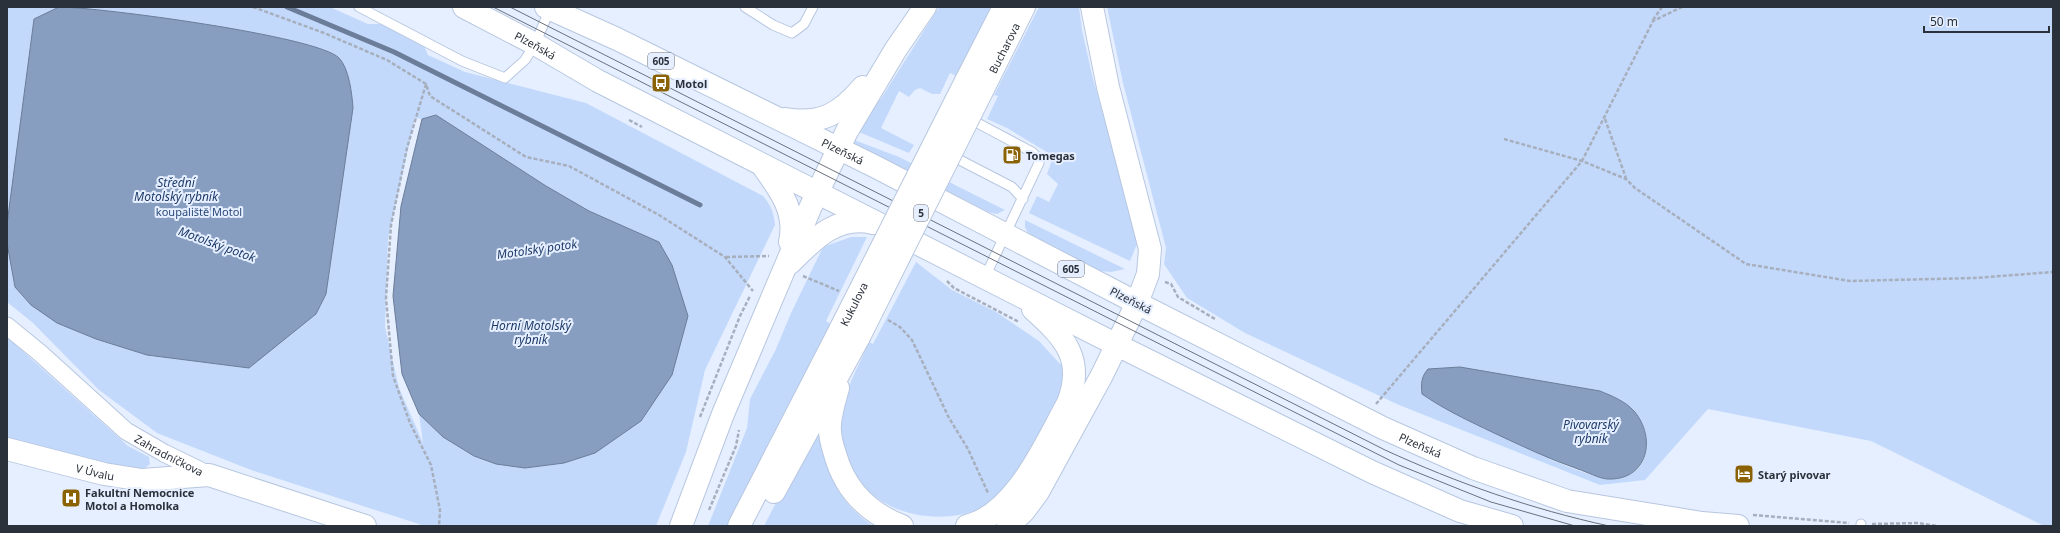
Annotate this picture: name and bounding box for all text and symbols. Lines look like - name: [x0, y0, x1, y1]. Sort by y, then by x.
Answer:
- scale bar: [1924, 8, 2049, 34]
- text: 50 m: [1930, 13, 1958, 30]
- street label: Bucharova: [985, 20, 1023, 76]
- street label: Plzeňská: [512, 27, 559, 62]
- road number: 605: [648, 53, 674, 69]
- bus stop icon: Motol: [650, 72, 672, 94]
- place label: Motol: [675, 76, 707, 91]
- street label: Plzeňská: [820, 134, 867, 167]
- fuel station icon: Tomegas: [1001, 144, 1023, 166]
- place label: Tomegas: [1026, 148, 1075, 163]
- water label: Střední Motolský rybník: [134, 174, 219, 205]
- park label: koupaliště Motol: [156, 204, 242, 219]
- road number: 5: [914, 205, 928, 221]
- water label: Motolský potok: [176, 222, 259, 266]
- water label: Motolský potok: [496, 235, 579, 263]
- road number: 605: [1058, 261, 1084, 277]
- street label: Kukulova: [836, 279, 871, 328]
- street label: Plzeňská: [1108, 283, 1154, 317]
- water label: Horní Motolský rybník: [491, 317, 573, 348]
- water label: Pivovarský rybník: [1563, 416, 1620, 447]
- street label: Plzeňská: [1397, 429, 1444, 461]
- street label: Zahradníčkova: [132, 430, 206, 479]
- street label: V Úvalu: [74, 460, 115, 483]
- hotel icon: Starý pivovar: [1733, 463, 1755, 485]
- place label: Starý pivovar: [1758, 467, 1831, 482]
- place label: Fakultní Nemocnice Motol a Homolka: [85, 485, 195, 513]
- hospital icon: Fakultní Nemocnice Motol a Homolka: [60, 487, 82, 509]

